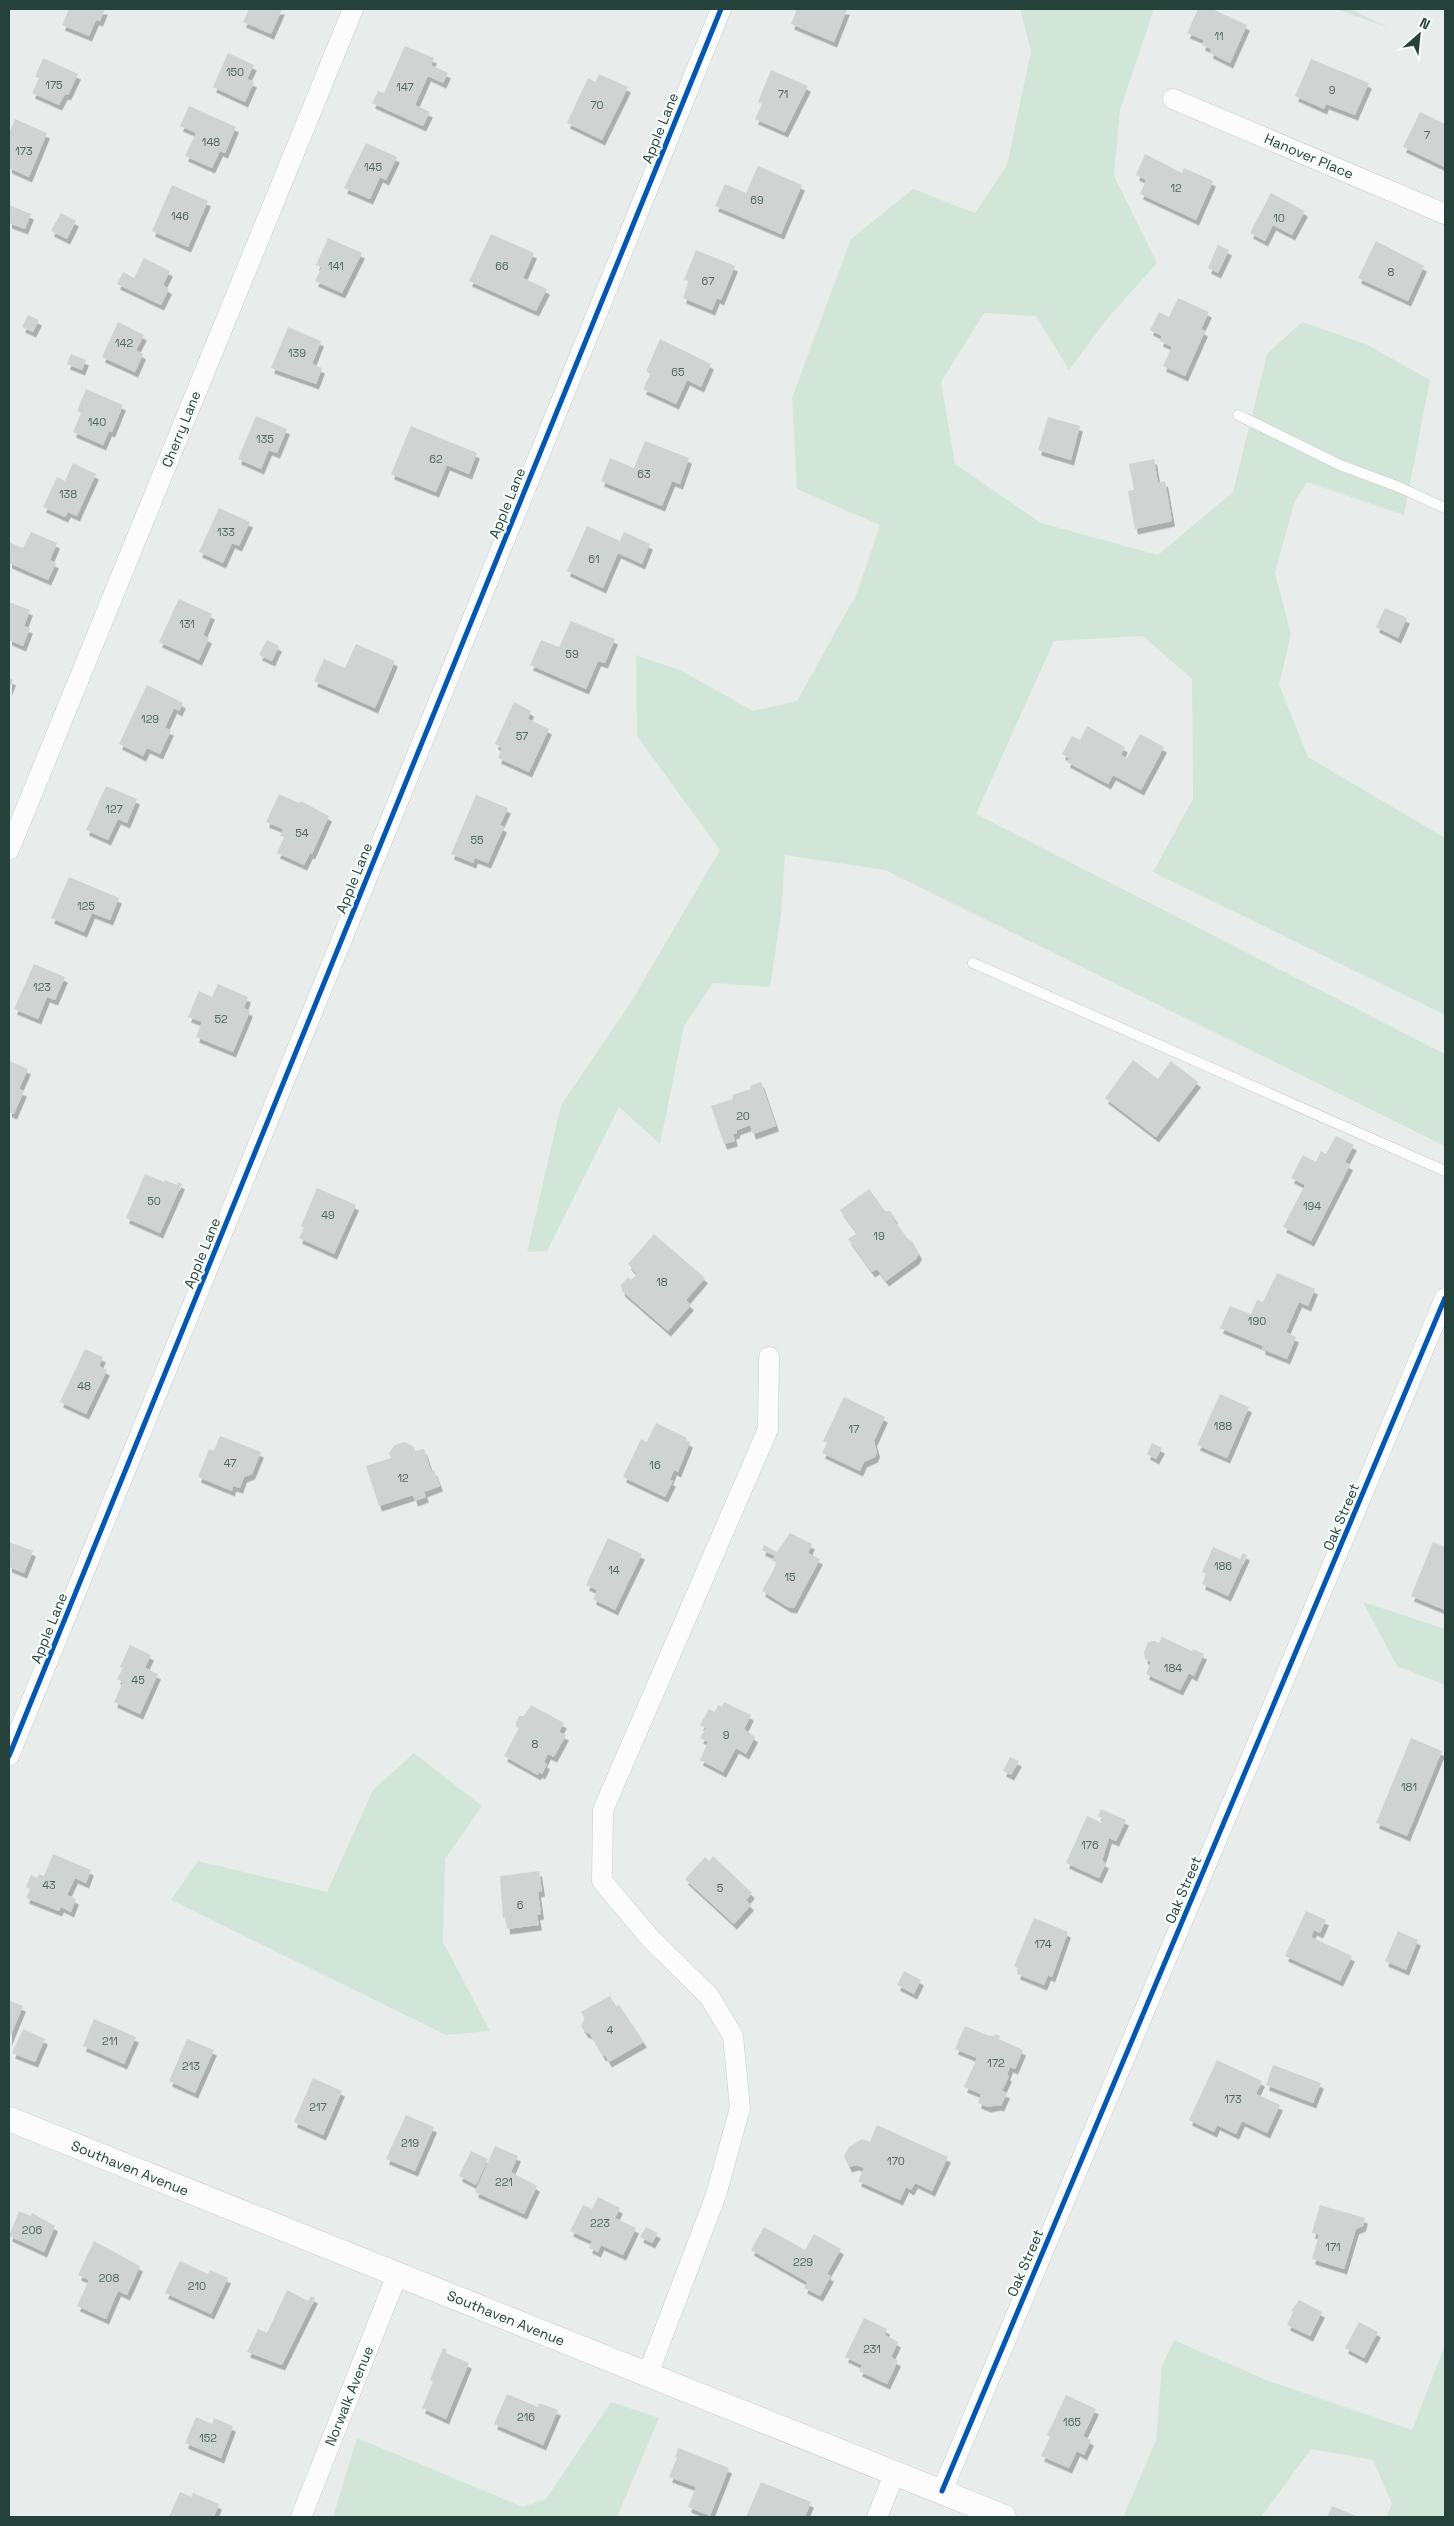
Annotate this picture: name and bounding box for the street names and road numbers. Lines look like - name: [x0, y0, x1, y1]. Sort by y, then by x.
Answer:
- street label: Apple Lane: [638, 90, 682, 166]
- street label: Hanover Place: [1262, 129, 1356, 183]
- street label: Cherry Lane: [157, 388, 205, 470]
- street label: Apple Lane: [485, 465, 529, 541]
- street label: Apple Lane: [332, 840, 376, 916]
- street label: Apple Lane: [180, 1215, 224, 1291]
- street label: Oak Street: [1319, 1481, 1363, 1553]
- street label: Apple Lane: [27, 1590, 71, 1666]
- street label: Oak Street: [1161, 1854, 1205, 1926]
- street label: Southaven Avenue: [68, 2136, 192, 2200]
- street label: Oak Street: [1003, 2227, 1047, 2299]
- street label: Southaven Avenue: [444, 2286, 568, 2350]
- street label: Norwalk Avenue: [321, 2343, 377, 2449]

